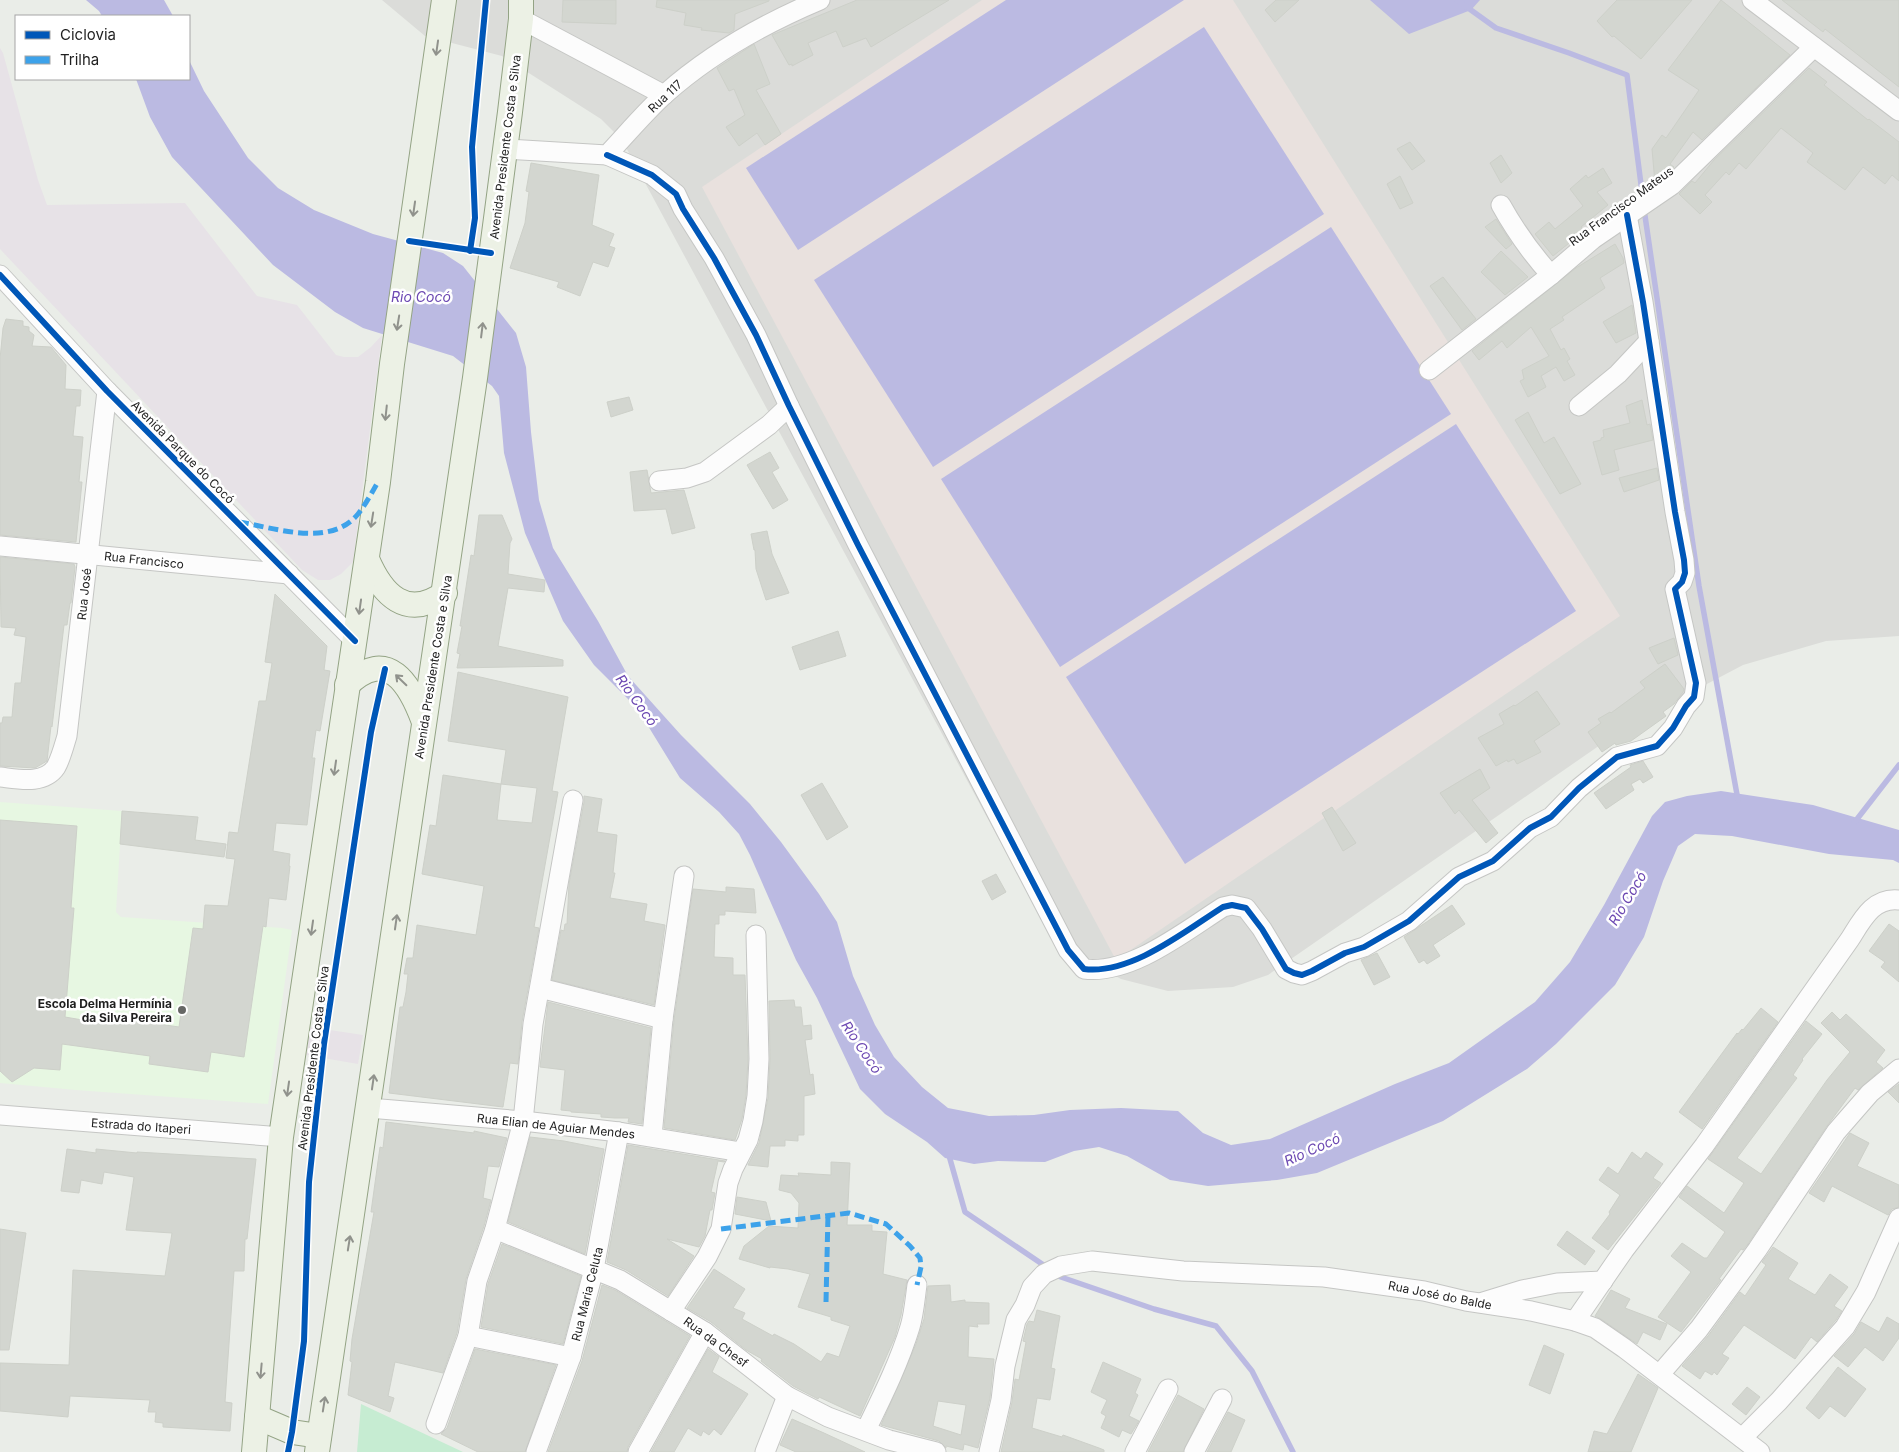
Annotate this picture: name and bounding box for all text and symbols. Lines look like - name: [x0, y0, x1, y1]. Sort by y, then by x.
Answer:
- legend: [15, 15, 190, 80]
- text: Ciclovia: [60, 25, 116, 44]
- one-way arrow: [432, 40, 442, 56]
- text: Trilha: [60, 50, 99, 69]
- street label: Avenida Presidente Costa e Silva: [486, 54, 524, 240]
- street label: Rua 117: [645, 76, 685, 116]
- street label: Rua Francisco Mateus: [1566, 163, 1676, 249]
- one-way arrow: [408, 201, 418, 217]
- water label: Rio Cocó: [391, 288, 451, 305]
- one-way arrow: [392, 314, 402, 330]
- one-way arrow: [477, 322, 487, 338]
- street label: Avenida Parque do Cocó: [128, 397, 238, 507]
- one-way arrow: [381, 405, 391, 421]
- one-way arrow: [367, 512, 377, 528]
- street label: Rua Francisco: [103, 548, 185, 572]
- street label: Rua José: [74, 567, 94, 621]
- street label: Avenida Presidente Costa e Silva: [411, 574, 455, 760]
- one-way arrow: [355, 599, 365, 615]
- water label: Rio Cocó: [613, 671, 661, 729]
- one-way arrow: [394, 674, 407, 686]
- one-way arrow: [330, 759, 340, 775]
- water label: Rio Cocó: [1604, 868, 1650, 928]
- one-way arrow: [391, 914, 401, 930]
- one-way arrow: [306, 920, 316, 936]
- street label: Avenida Presidente Costa e Silva: [294, 965, 332, 1151]
- place label: Escola Delma Hermínia da Silva Pereira: [38, 996, 172, 1025]
- marker: Escola Delma Hermínia da Silva Pereira: [176, 1004, 188, 1016]
- water label: Rio Cocó: [838, 1017, 886, 1077]
- one-way arrow: [368, 1075, 378, 1091]
- one-way arrow: [283, 1081, 293, 1097]
- street label: Rua Elian de Aguiar Mendes: [476, 1110, 636, 1142]
- street label: Estrada do Itaperi: [91, 1115, 192, 1137]
- water label: Rio Cocó: [1281, 1129, 1343, 1169]
- one-way arrow: [344, 1235, 354, 1251]
- street label: Rua Maria Celuta: [568, 1245, 606, 1343]
- street label: Rua José do Balde: [1387, 1278, 1493, 1312]
- street label: Rua da Chesf: [681, 1314, 752, 1371]
- one-way arrow: [256, 1363, 266, 1379]
- one-way arrow: [320, 1396, 330, 1412]

